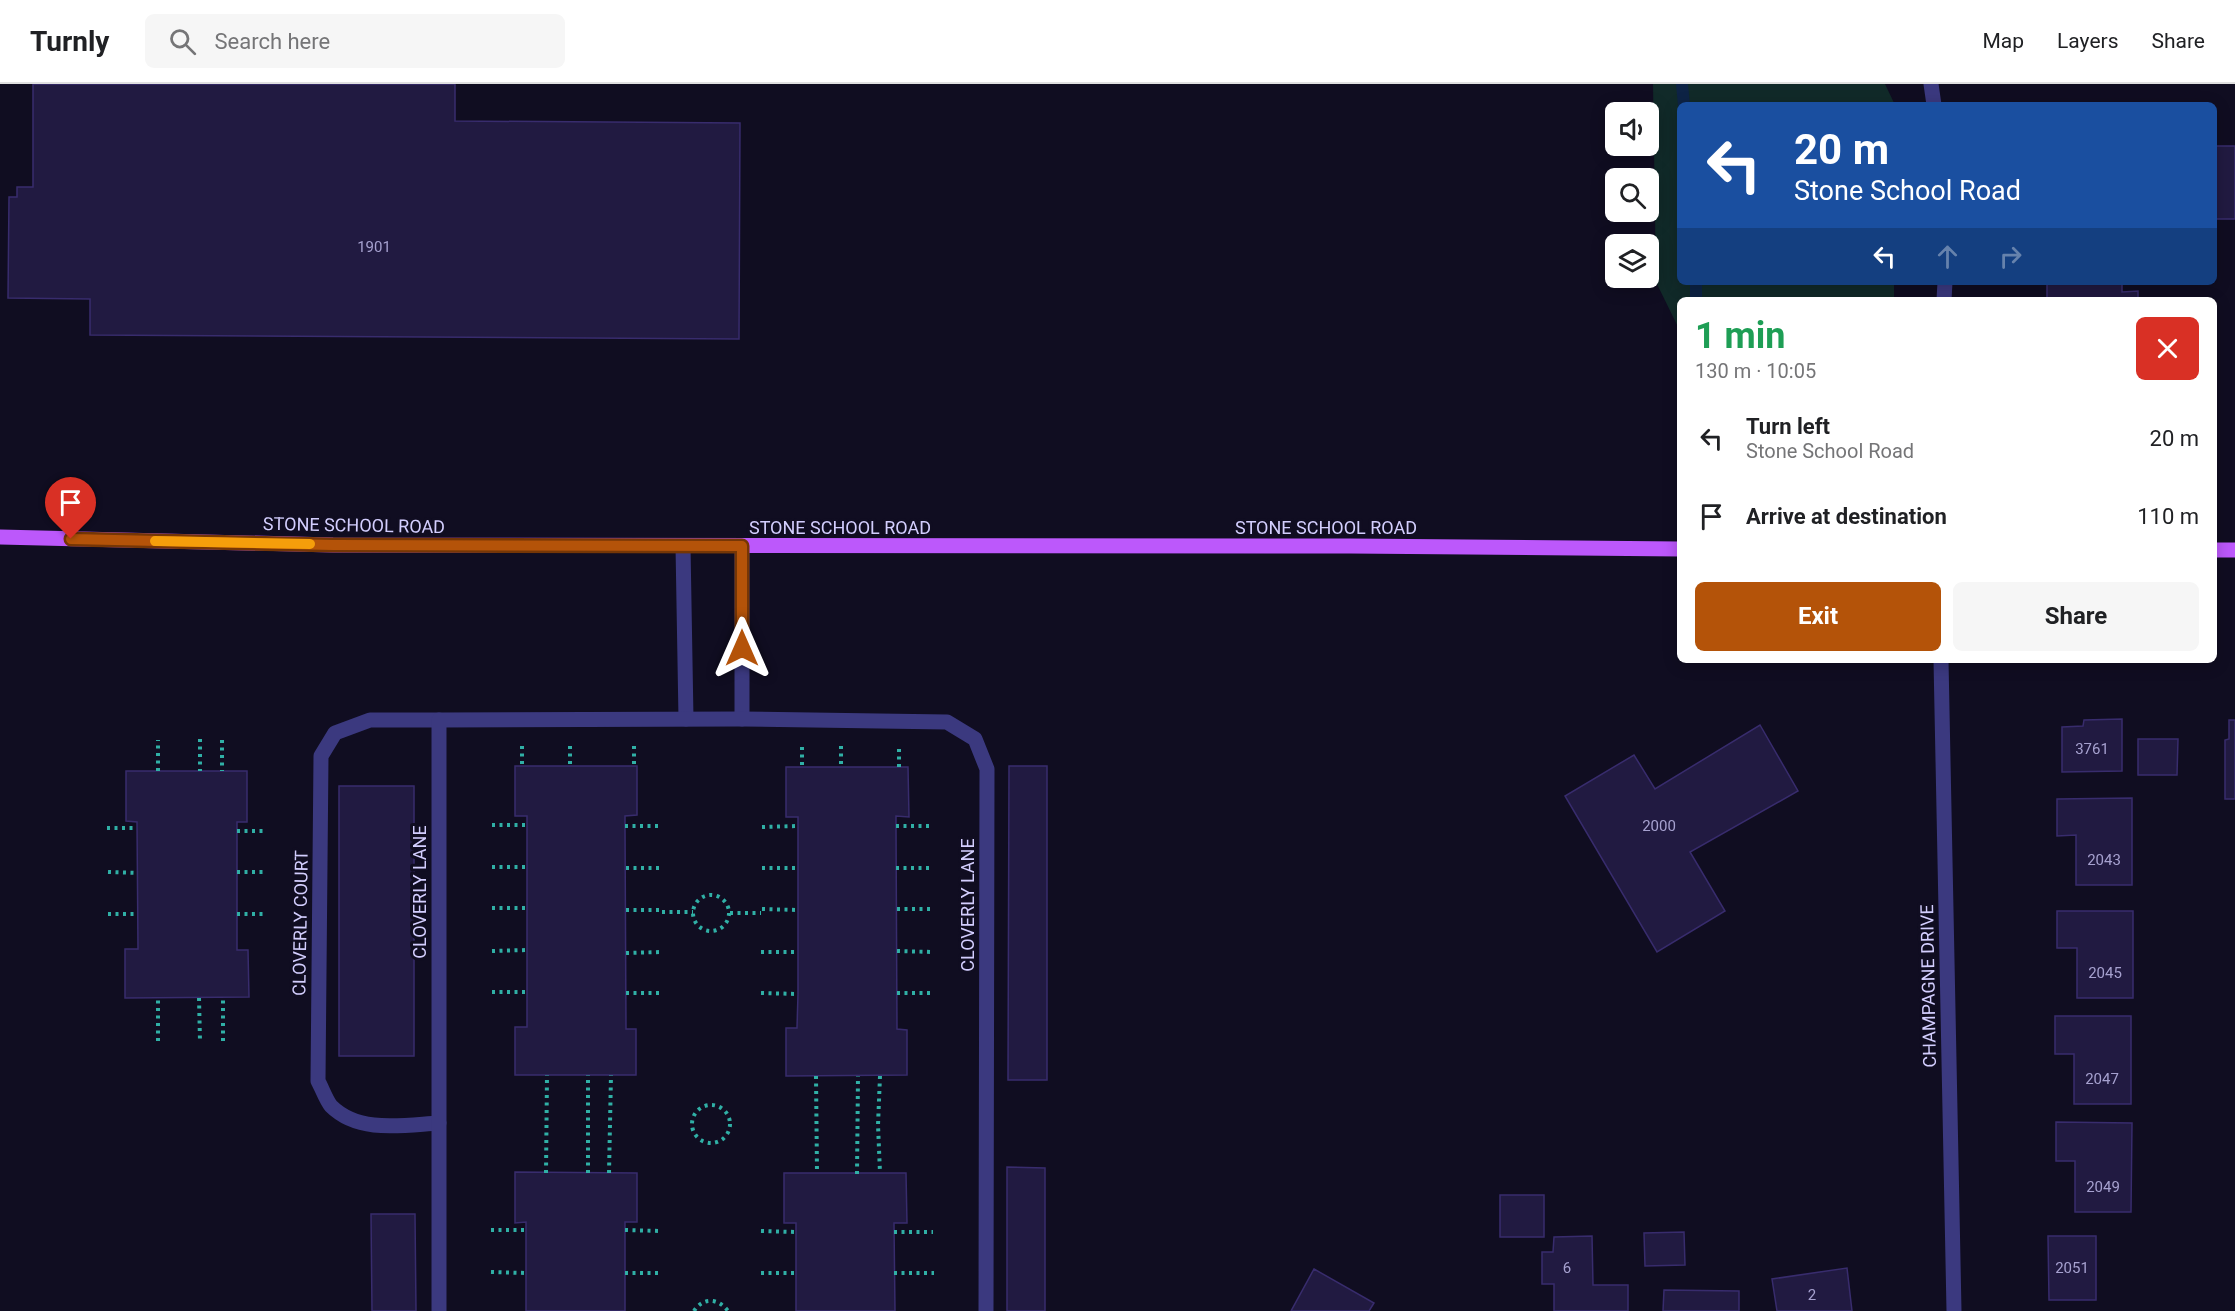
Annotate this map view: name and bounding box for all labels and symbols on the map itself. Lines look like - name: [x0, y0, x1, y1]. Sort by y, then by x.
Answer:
- house number: 1901: [357, 238, 391, 256]
- pin: [45, 477, 96, 539]
- street label: STONE SCHOOL ROAD: [263, 513, 445, 537]
- street label: STONE SCHOOL ROAD: [749, 517, 931, 538]
- street label: STONE SCHOOL ROAD: [1235, 517, 1417, 538]
- position arrow: [710, 616, 774, 680]
- house number: 3761: [2075, 740, 2109, 758]
- house number: 2000: [1642, 817, 1676, 835]
- street label: CLOVERLY LANE: [409, 825, 430, 959]
- street label: CLOVERLY LANE: [957, 838, 978, 972]
- street label: CLOVERLY COURT: [288, 850, 312, 996]
- house number: 2043: [2087, 851, 2121, 869]
- street label: CHAMPAGNE DRIVE: [1916, 904, 1940, 1068]
- house number: 2045: [2088, 964, 2122, 982]
- house number: 2047: [2085, 1070, 2119, 1088]
- house number: 2049: [2086, 1178, 2120, 1196]
- house number: 6: [1563, 1259, 1571, 1277]
- house number: 2051: [2055, 1259, 2089, 1277]
- house number: 2: [1808, 1286, 1816, 1304]

